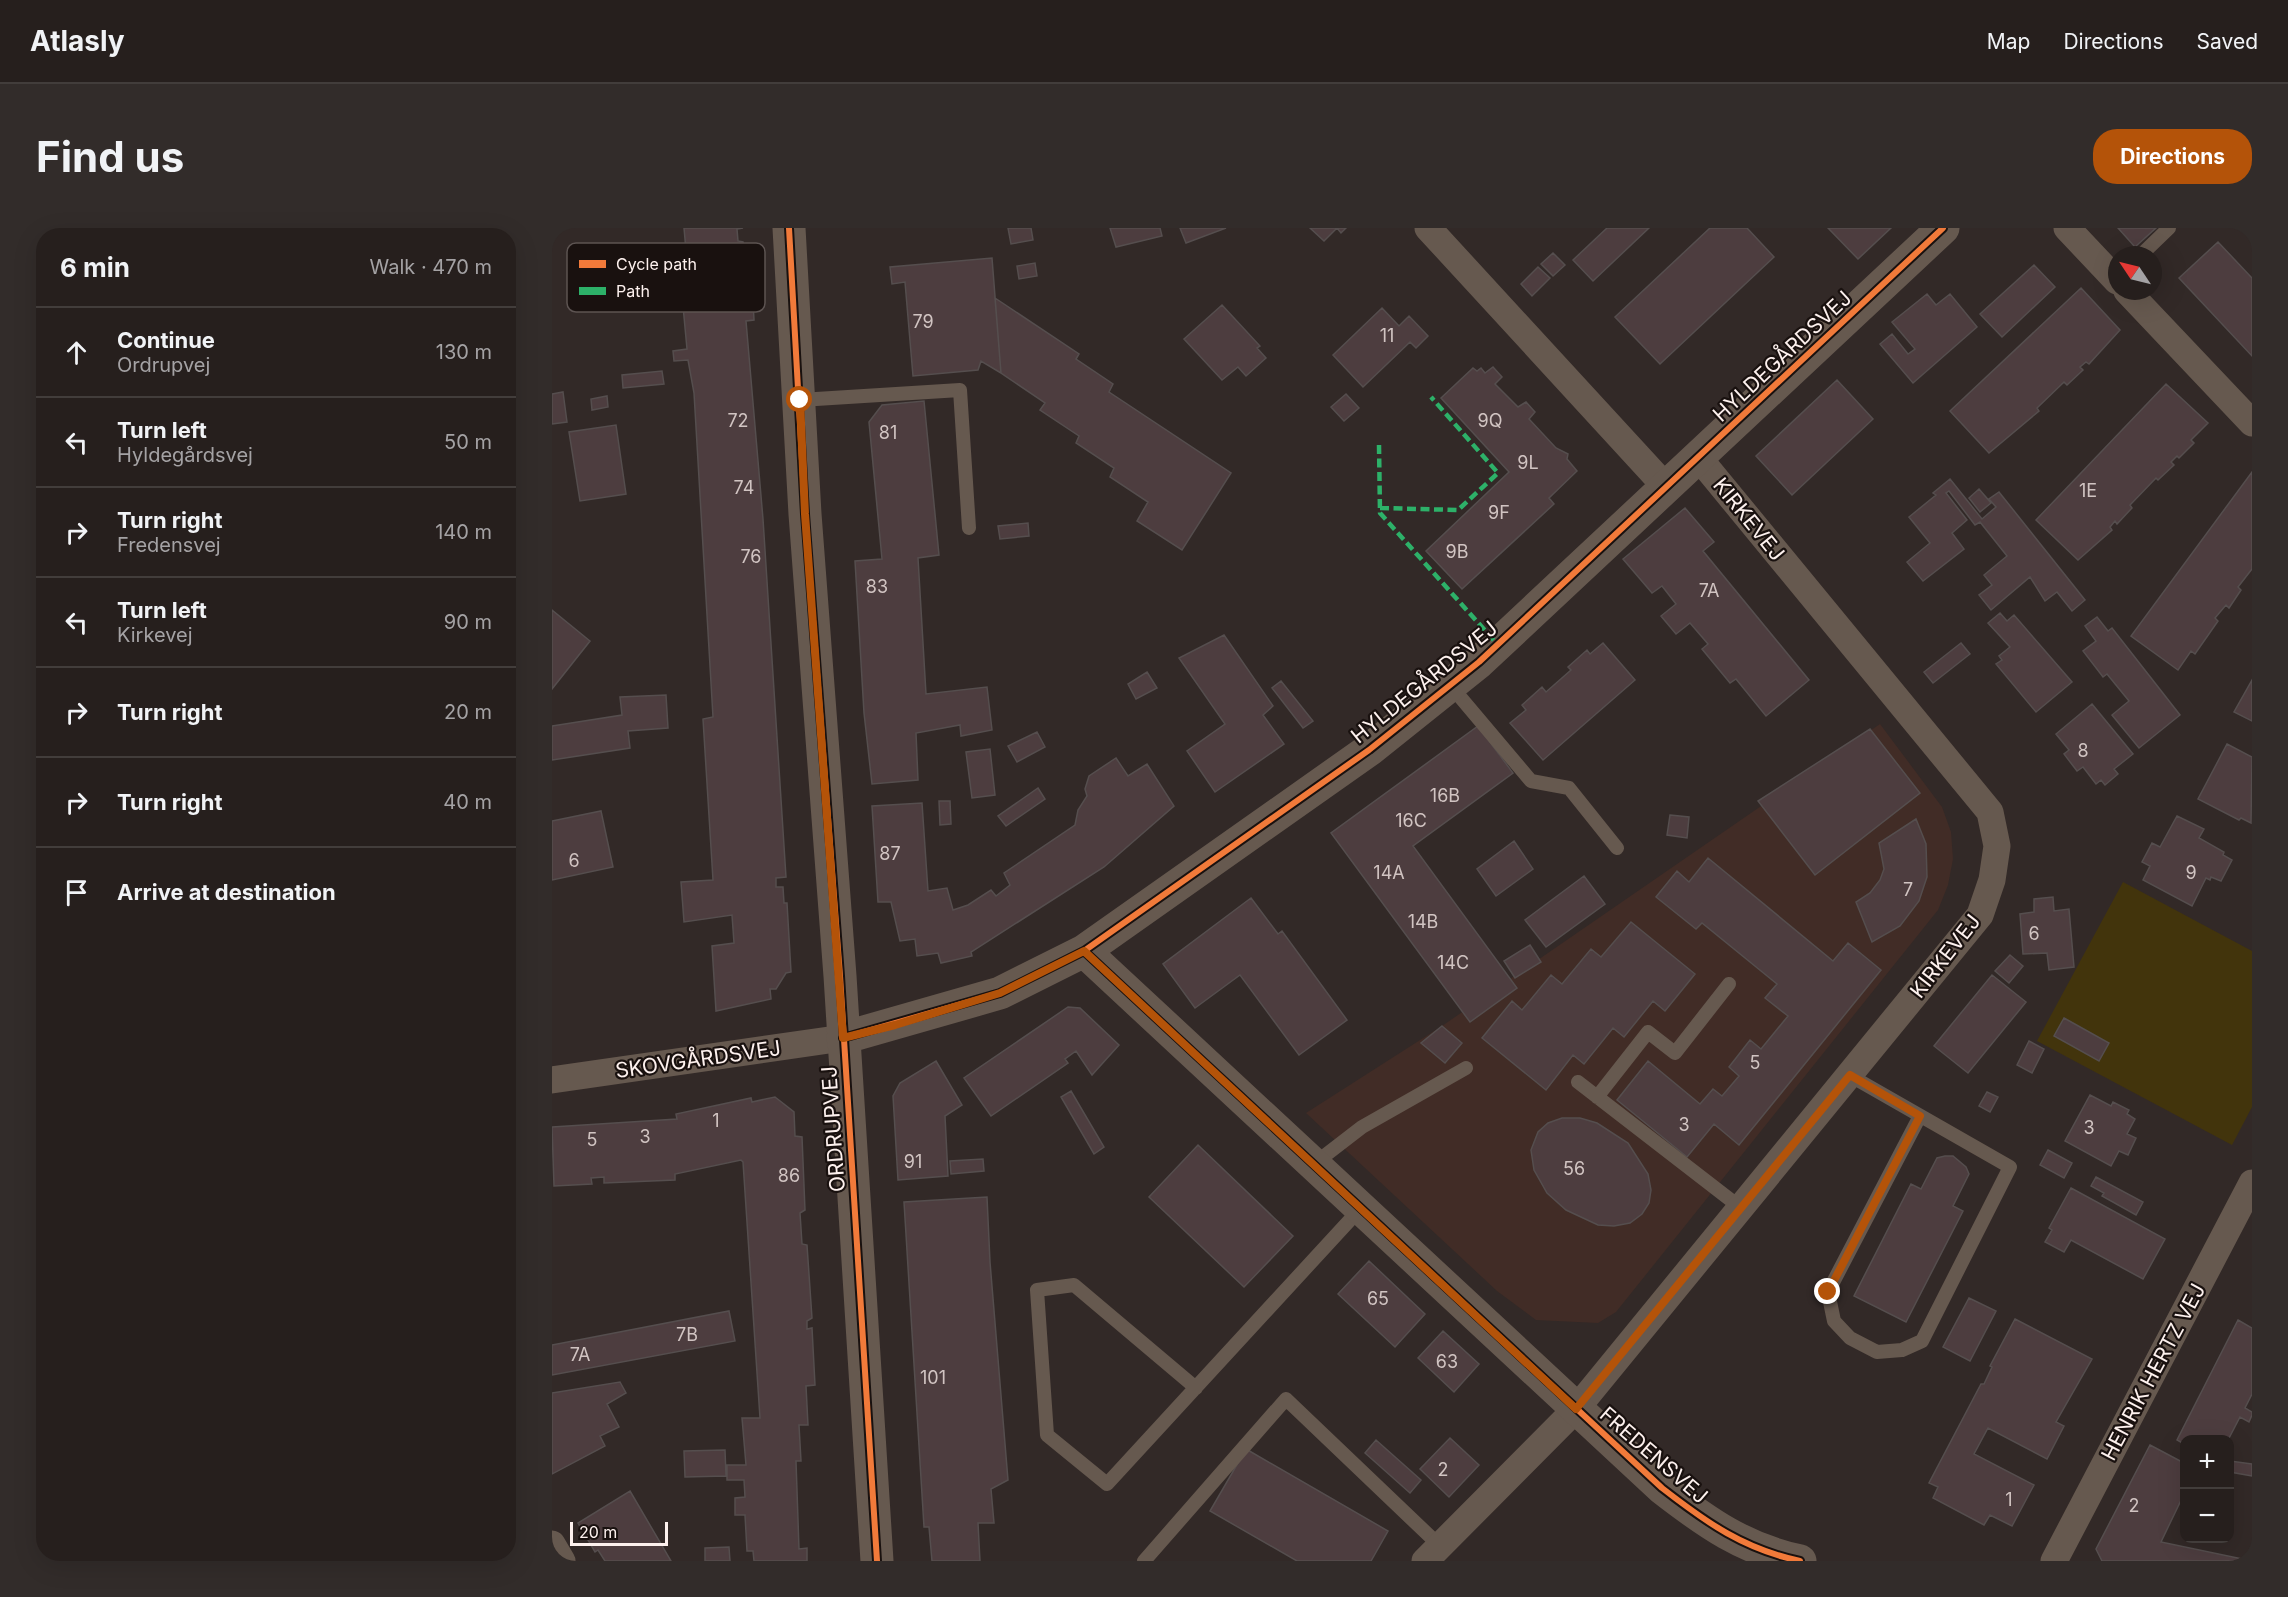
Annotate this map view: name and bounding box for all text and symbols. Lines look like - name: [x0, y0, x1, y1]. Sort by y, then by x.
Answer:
- text: Atlasly: [30, 24, 125, 58]
- text: Map: [1987, 29, 2030, 54]
- text: Directions: [2063, 29, 2164, 54]
- text: Saved: [2197, 29, 2258, 54]
- button: Directions: [2093, 129, 2252, 184]
- text: Find us: [36, 131, 184, 182]
- legend: [567, 243, 765, 312]
- north arrow: [2108, 246, 2162, 300]
- text: 6 min: [60, 252, 130, 283]
- text: Cycle path: [616, 254, 697, 274]
- text: Walk · 470 m: [370, 255, 492, 279]
- text: Path: [616, 281, 650, 301]
- street label: HYLDEGÅRDSVEJ: [1706, 284, 1857, 427]
- house number: 79: [912, 311, 934, 332]
- house number: 11: [1380, 325, 1394, 346]
- text: Continue: [117, 327, 215, 353]
- icon: ahead: [60, 336, 93, 369]
- text: 130 m: [436, 340, 492, 364]
- text: Ordrupvej: [117, 353, 210, 377]
- route start: [786, 386, 812, 412]
- house number: 72: [727, 410, 749, 431]
- house number: 9Q: [1478, 410, 1502, 431]
- text: Turn left: [117, 417, 207, 443]
- house number: 81: [879, 422, 897, 443]
- icon: left: [60, 426, 93, 459]
- text: 50 m: [444, 430, 492, 454]
- text: Hyldegårdsvej: [117, 443, 253, 467]
- house number: 9L: [1517, 452, 1539, 473]
- street label: KIRKEVEJ: [1708, 473, 1790, 565]
- house number: 74: [734, 477, 754, 498]
- house number: 1E: [2079, 480, 2097, 501]
- house number: 9F: [1488, 502, 1510, 523]
- text: Turn right: [117, 507, 223, 533]
- icon: right: [60, 516, 93, 549]
- text: 140 m: [435, 520, 492, 544]
- text: Fredensvej: [117, 533, 221, 557]
- house number: 9B: [1446, 541, 1468, 562]
- house number: 76: [740, 546, 762, 567]
- house number: 83: [866, 576, 888, 597]
- house number: 7A: [1699, 580, 1719, 601]
- text: Turn left: [117, 597, 207, 623]
- icon: left: [60, 606, 93, 639]
- text: 90 m: [444, 610, 492, 634]
- street label: HYLDEGÅRDSVEJ: [1345, 614, 1502, 748]
- text: Kirkevej: [117, 623, 193, 647]
- icon: right: [60, 696, 93, 729]
- text: Turn right: [117, 699, 223, 725]
- text: 20 m: [444, 700, 492, 724]
- house number: 8: [2077, 740, 2089, 761]
- house number: 16B: [1430, 785, 1460, 806]
- icon: right: [60, 786, 93, 819]
- text: Turn right: [117, 789, 223, 815]
- text: 40 m: [443, 790, 492, 814]
- house number: 16C: [1395, 810, 1427, 831]
- house number: 87: [879, 843, 901, 864]
- house number: 6: [568, 850, 580, 871]
- house number: 14A: [1373, 862, 1405, 883]
- house number: 9: [2185, 862, 2197, 883]
- icon: arrive: [60, 876, 93, 909]
- text: Arrive at destination: [117, 879, 336, 905]
- house number: 7: [1903, 879, 1913, 900]
- street label: KIRKEVEJ: [1905, 909, 1985, 1003]
- house number: 14B: [1408, 911, 1438, 932]
- house number: 6: [2028, 923, 2040, 944]
- house number: 14C: [1437, 952, 1469, 973]
- street label: SKOVGÅRDSVEJ: [613, 1033, 782, 1083]
- house number: 5: [1750, 1052, 1760, 1073]
- street label: ORDRUPVEJ: [816, 1065, 850, 1193]
- house number: 1: [712, 1110, 720, 1131]
- house number: 3: [1678, 1114, 1690, 1135]
- house number: 3: [2083, 1117, 2095, 1138]
- house number: 3: [639, 1126, 651, 1147]
- house number: 5: [587, 1129, 597, 1150]
- house number: 91: [904, 1151, 922, 1172]
- house number: 56: [1563, 1158, 1585, 1179]
- house number: 86: [778, 1165, 800, 1186]
- route end: [1814, 1278, 1840, 1304]
- street label: HENRIK HERTZ VEJ: [2096, 1279, 2210, 1465]
- house number: 65: [1367, 1288, 1389, 1309]
- house number: 7B: [676, 1324, 698, 1345]
- house number: 7A: [570, 1344, 590, 1365]
- house number: 63: [1436, 1351, 1458, 1372]
- house number: 101: [920, 1367, 946, 1388]
- street label: FREDENSVEJ: [1595, 1401, 1713, 1509]
- map controls: [2180, 1435, 2234, 1543]
- button: +: [2180, 1435, 2234, 1489]
- house number: 2: [1438, 1459, 1448, 1480]
- house number: 1: [2005, 1489, 2013, 1510]
- button: −: [2180, 1489, 2234, 1543]
- house number: 2: [2129, 1495, 2139, 1516]
- scale bar: [570, 1519, 668, 1546]
- text: 20 m: [579, 1522, 617, 1542]

